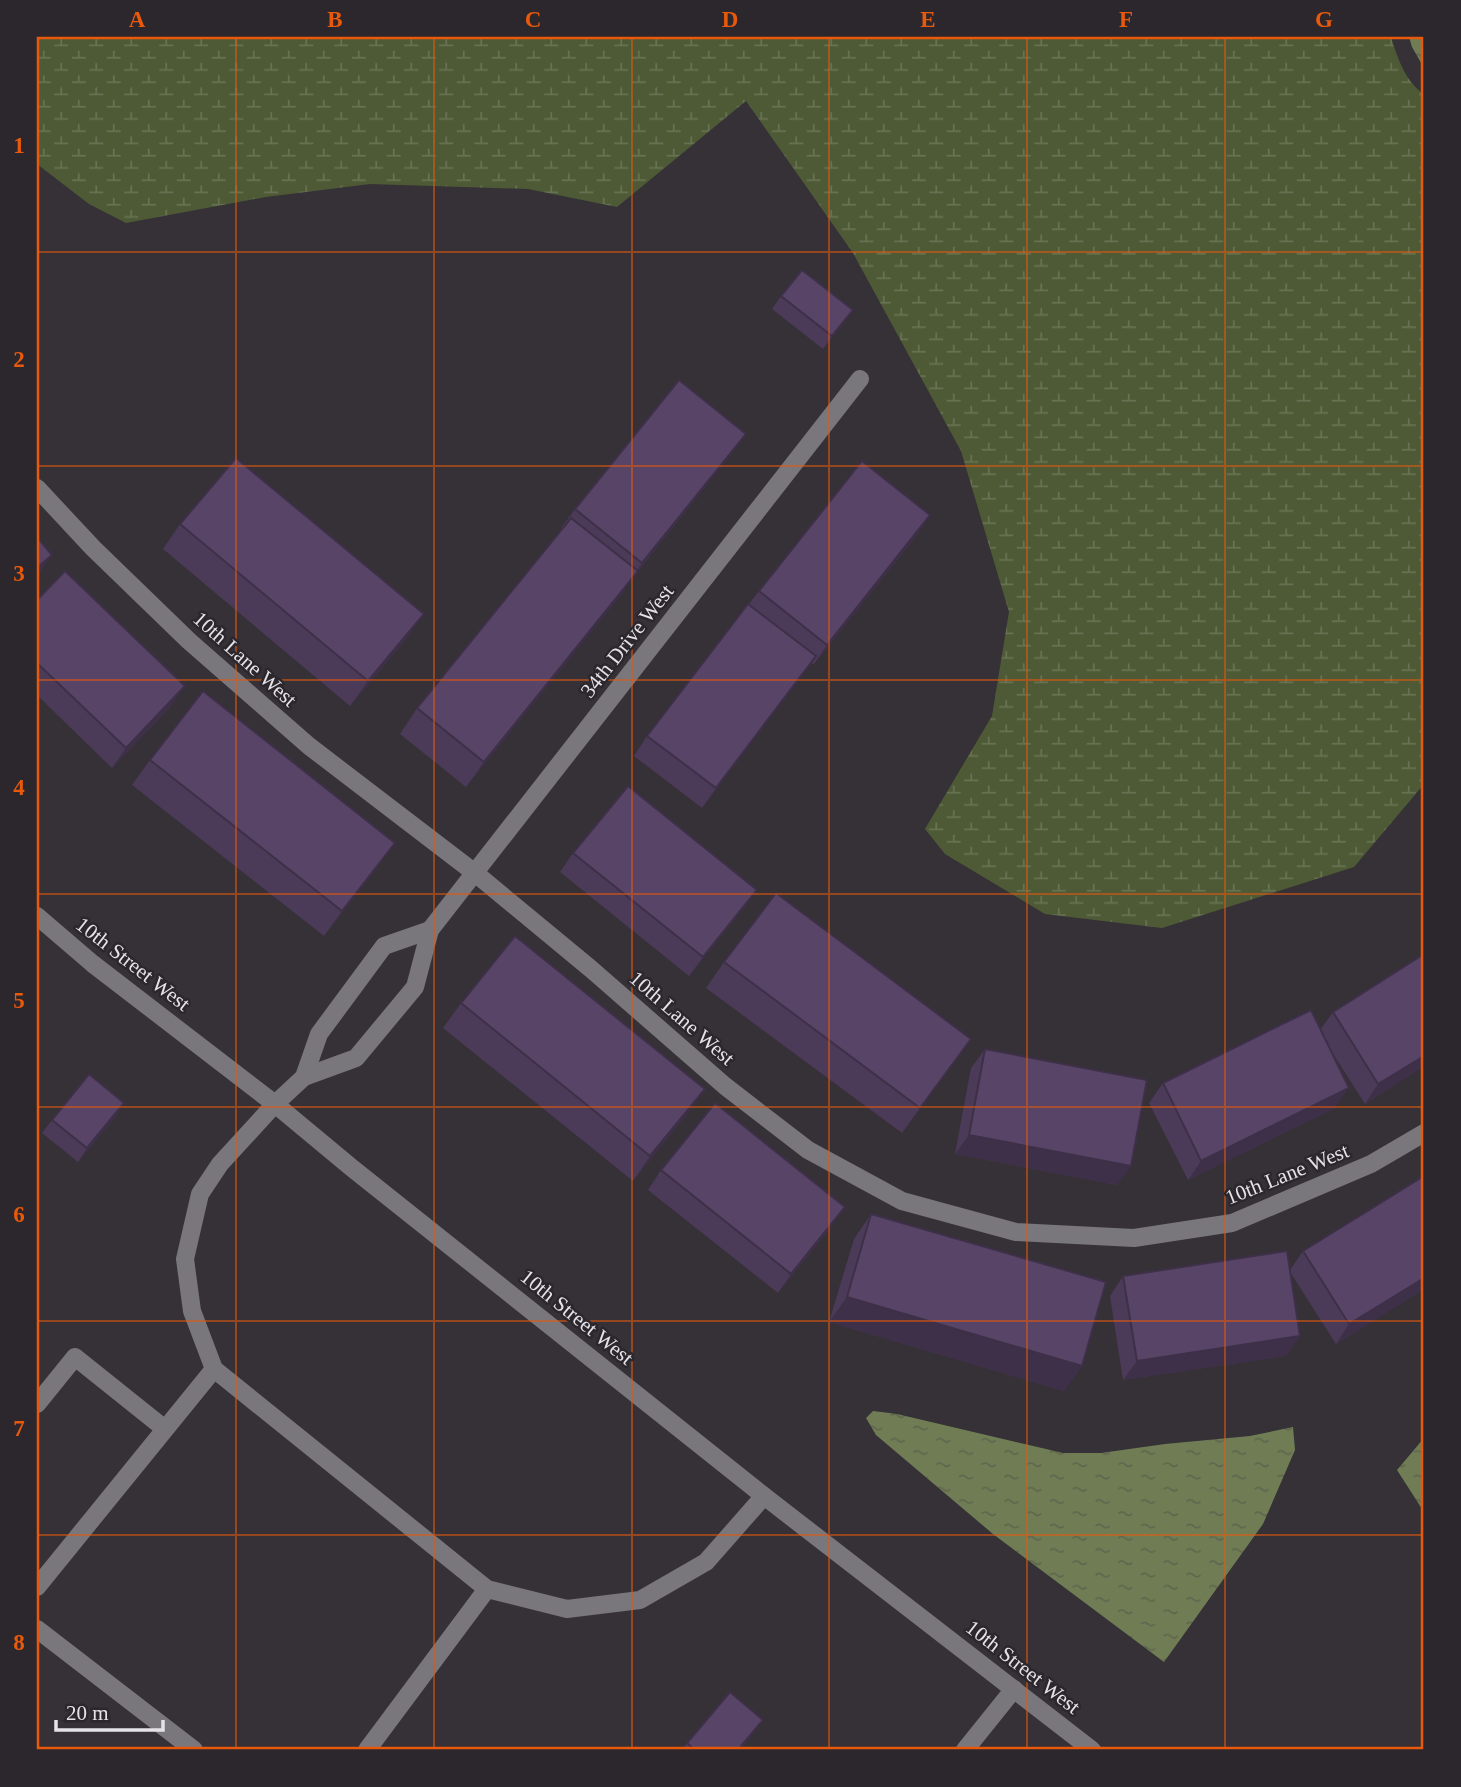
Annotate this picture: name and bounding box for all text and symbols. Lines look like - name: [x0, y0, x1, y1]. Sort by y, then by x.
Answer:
- text: A: [129, 7, 146, 32]
- text: B: [327, 7, 343, 32]
- text: C: [525, 7, 541, 32]
- text: D: [722, 7, 738, 32]
- text: E: [920, 7, 936, 32]
- text: F: [1119, 7, 1133, 32]
- text: G: [1315, 7, 1333, 32]
- text: 1: [13, 133, 25, 158]
- text: 2: [13, 347, 25, 372]
- text: 3: [13, 561, 25, 586]
- street label: 34th Drive West: [575, 580, 679, 702]
- street label: 10th Lane West: [188, 606, 302, 712]
- text: 4: [13, 775, 25, 800]
- street label: 10th Street West: [71, 912, 195, 1016]
- street label: 10th Lane West: [625, 966, 739, 1070]
- text: 5: [13, 988, 25, 1013]
- street label: 10th Lane West: [1222, 1138, 1352, 1210]
- text: 6: [13, 1202, 25, 1227]
- street label: 10th Street West: [516, 1264, 638, 1370]
- text: 7: [13, 1416, 25, 1441]
- street label: 10th Street West: [961, 1615, 1085, 1719]
- text: 8: [13, 1630, 25, 1655]
- scale bar: [56, 1689, 163, 1733]
- text: 20 m: [66, 1701, 109, 1725]

